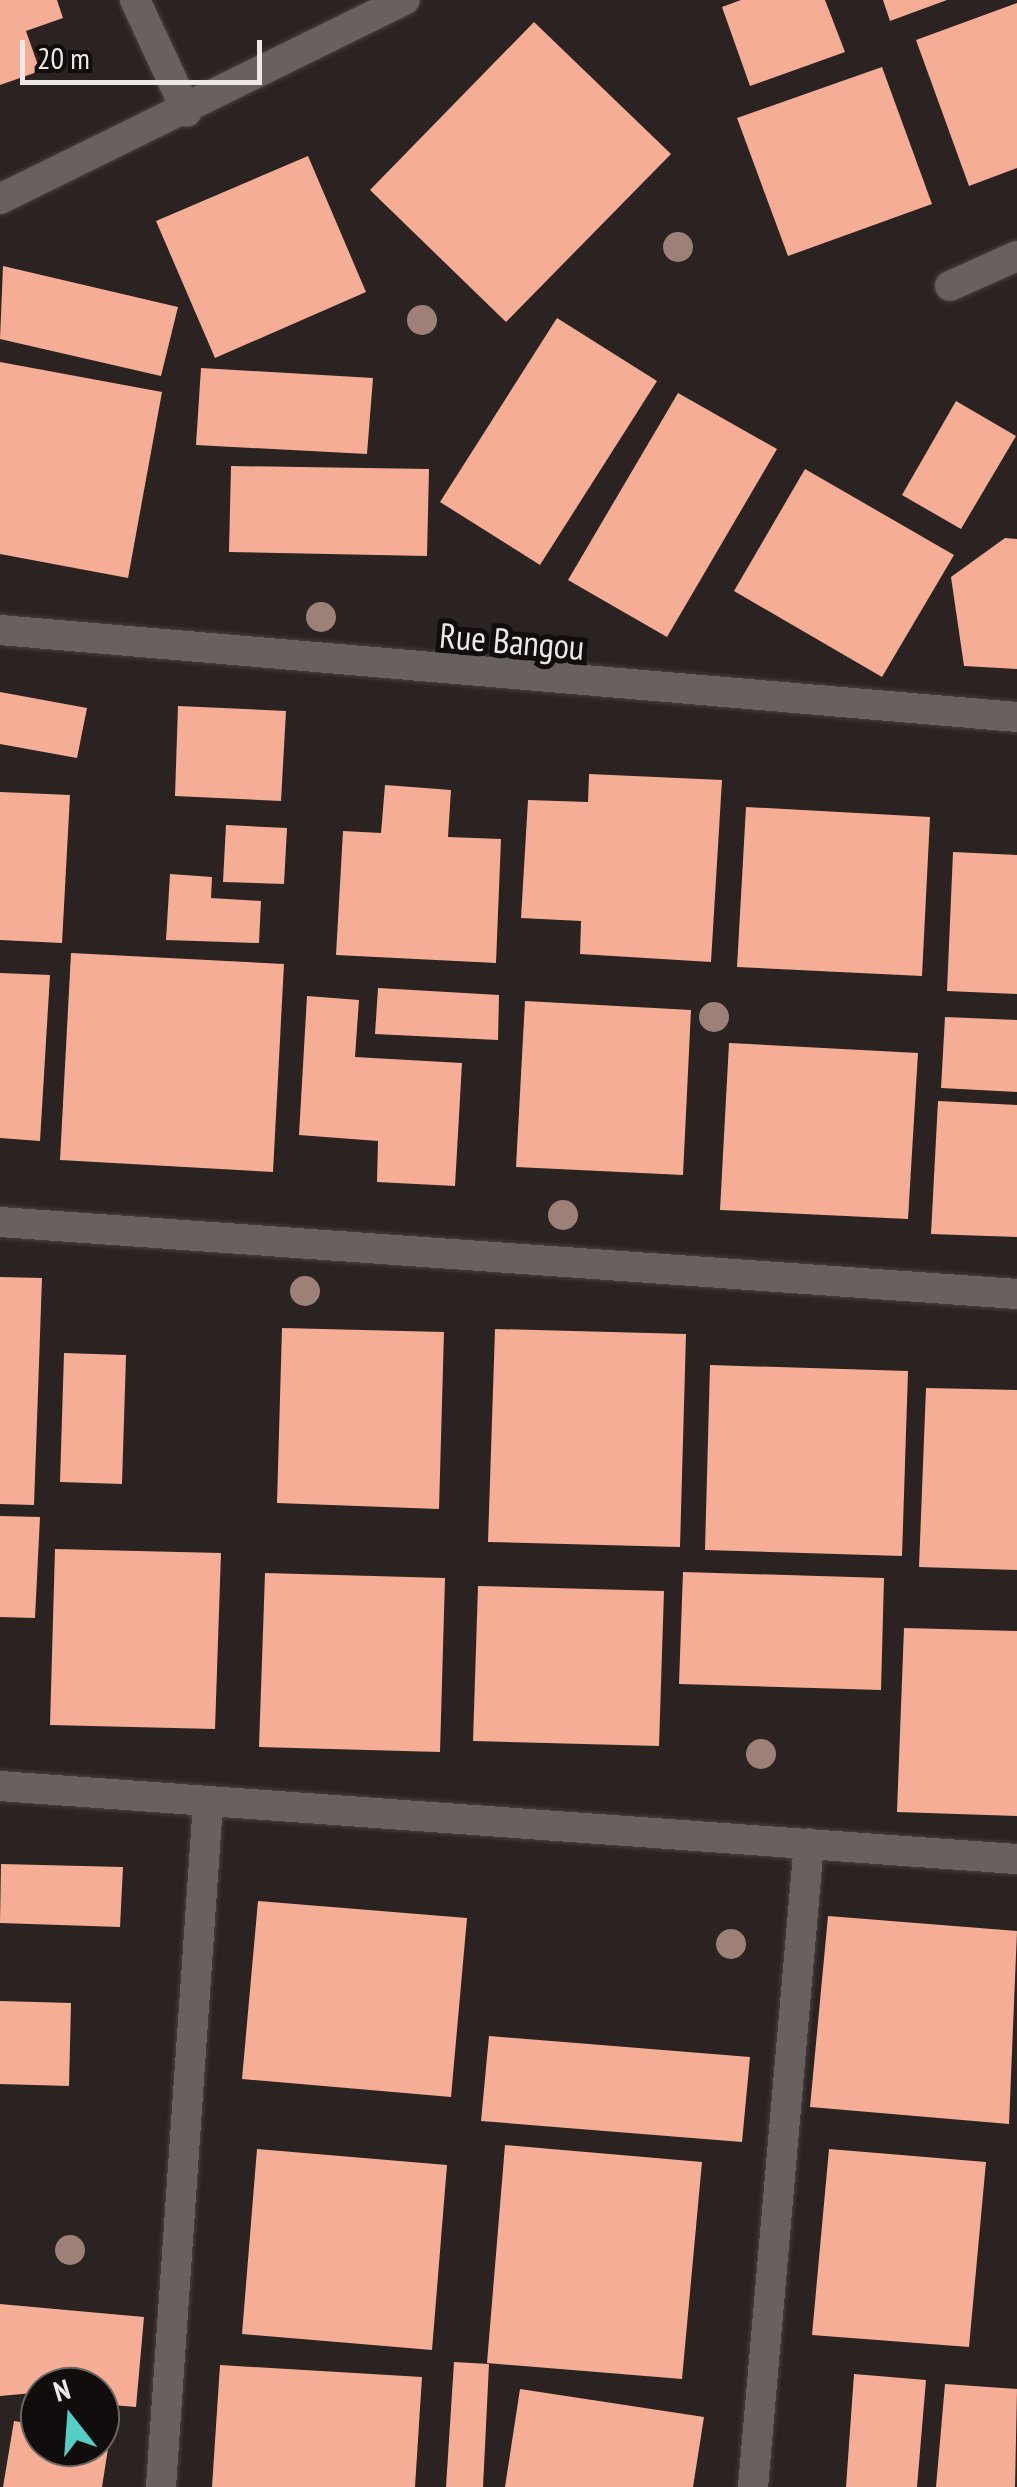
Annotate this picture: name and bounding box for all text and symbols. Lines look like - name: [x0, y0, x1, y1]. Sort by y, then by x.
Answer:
- scale bar: [25, 20, 268, 82]
- text: 20 m: [37, 38, 90, 77]
- street label: Rue Bangou: [438, 614, 586, 668]
- north arrow: [20, 2367, 120, 2467]
- text: N: [49, 2370, 74, 2410]

